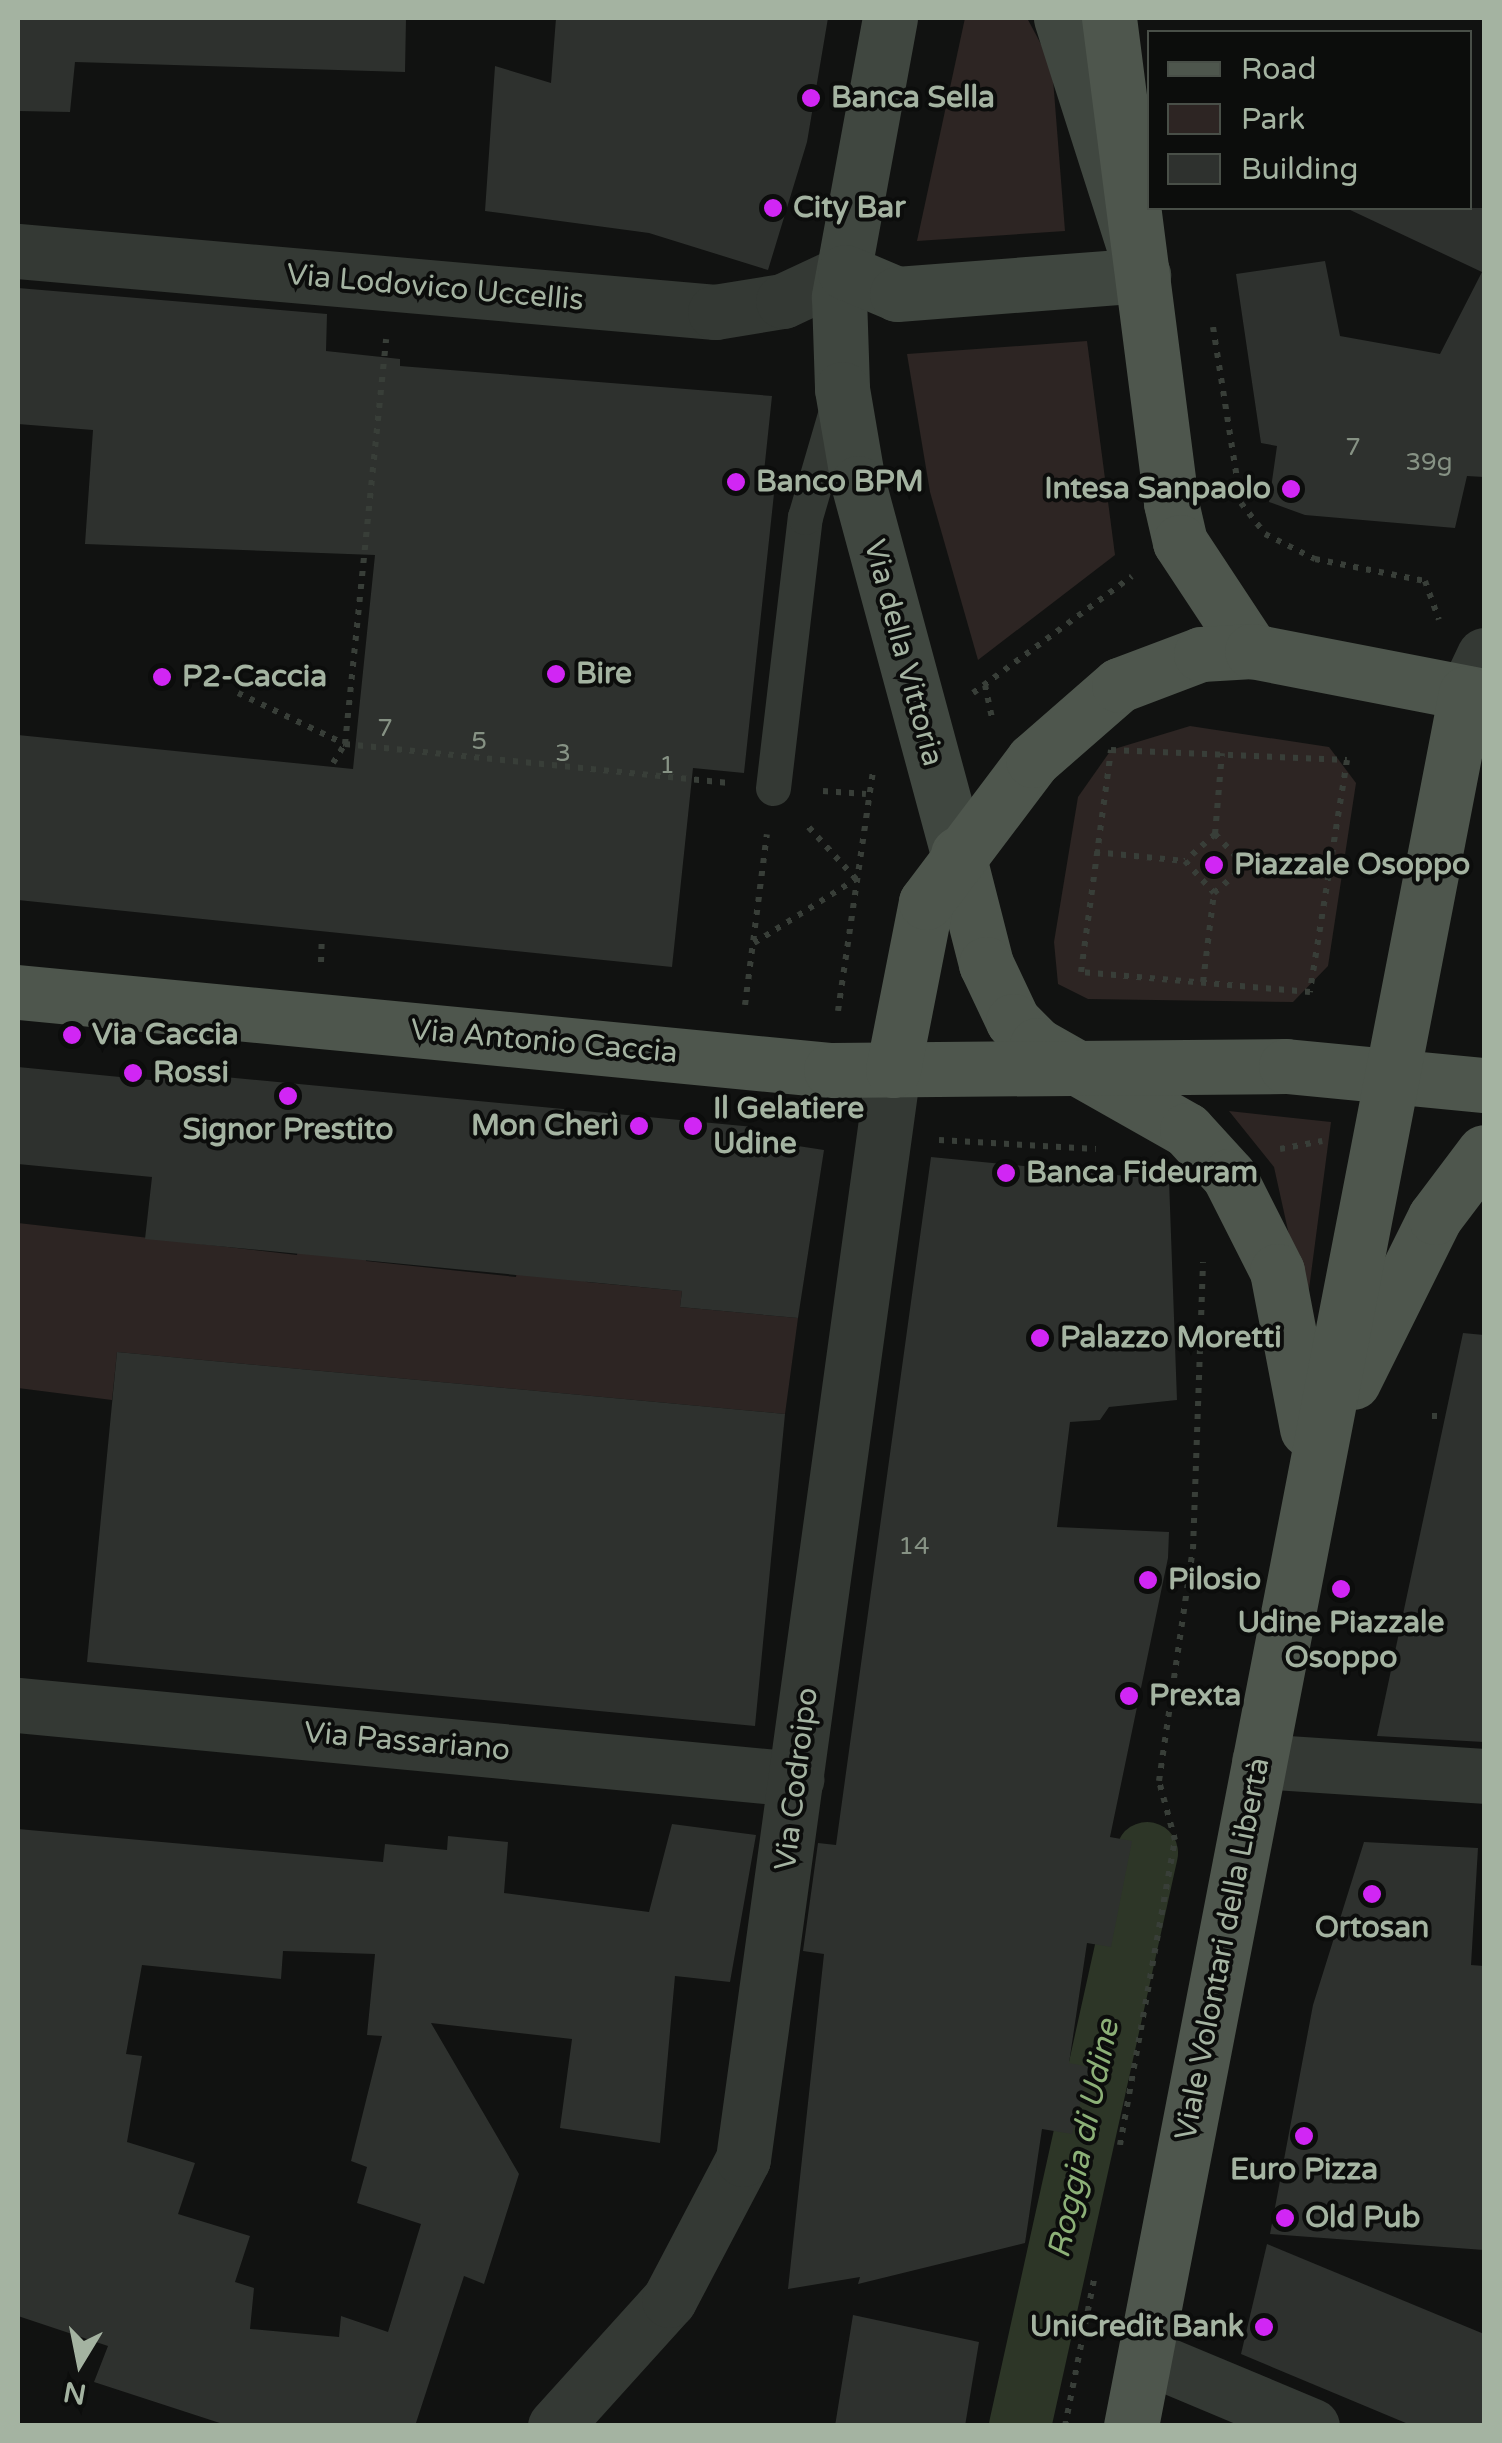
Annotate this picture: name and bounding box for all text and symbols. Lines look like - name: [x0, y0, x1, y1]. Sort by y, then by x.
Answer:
- legend: [1147, 30, 1472, 210]
- text: Road: [1241, 51, 1316, 88]
- place label: Banca Sella: [831, 80, 995, 116]
- marker: Banca Sella: [800, 87, 822, 109]
- text: Park: [1241, 101, 1305, 138]
- text: Building: [1241, 151, 1358, 188]
- place label: City Bar: [793, 190, 906, 226]
- marker: City Bar: [762, 197, 784, 219]
- street label: Via Lodovico Uccellis: [285, 257, 585, 319]
- house number: 7: [1345, 432, 1361, 462]
- house number: 39g: [1405, 447, 1453, 477]
- place label: Banco BPM: [756, 464, 924, 500]
- marker: Banco BPM: [725, 471, 747, 493]
- place label: Intesa Sanpaolo: [1044, 471, 1271, 507]
- marker: Intesa Sanpaolo: [1280, 478, 1302, 500]
- street label: Via della Vittoria: [855, 536, 951, 770]
- place label: Bire: [576, 656, 632, 692]
- place label: P2-Caccia: [182, 659, 327, 695]
- marker: Bire: [545, 663, 567, 685]
- marker: P2-Caccia: [151, 666, 173, 688]
- house number: 7: [377, 713, 393, 743]
- house number: 5: [471, 726, 487, 756]
- house number: 3: [555, 738, 571, 768]
- house number: 1: [659, 750, 675, 780]
- place label: Piazzale Osoppo: [1234, 847, 1470, 883]
- marker: Piazzale Osoppo: [1203, 854, 1225, 876]
- street label: Via Antonio Caccia: [409, 1012, 679, 1072]
- place label: Via Caccia: [92, 1017, 239, 1053]
- marker: Via Caccia: [61, 1024, 83, 1046]
- place label: Rossi: [153, 1055, 229, 1091]
- marker: Rossi: [122, 1062, 144, 1084]
- marker: Signor Prestito: [277, 1085, 299, 1107]
- place label: Il Gelatiere Udine: [713, 1091, 864, 1162]
- place label: Mon Cherì: [471, 1108, 619, 1144]
- place label: Signor Prestito: [182, 1112, 394, 1148]
- marker: Mon Cherì: [628, 1115, 650, 1137]
- marker: Il Gelatiere Udine: [682, 1115, 704, 1137]
- place label: Banca Fideuram: [1026, 1155, 1258, 1191]
- marker: Banca Fideuram: [995, 1162, 1017, 1184]
- place label: Palazzo Moretti: [1060, 1320, 1282, 1356]
- marker: Palazzo Moretti: [1029, 1327, 1051, 1349]
- house number: 14: [898, 1531, 930, 1561]
- place label: Pilosio: [1168, 1562, 1261, 1598]
- marker: Pilosio: [1137, 1569, 1159, 1591]
- marker: Udine Piazzale Osoppo: [1330, 1578, 1352, 1600]
- place label: Udine Piazzale Osoppo: [1237, 1605, 1445, 1676]
- place label: Prexta: [1149, 1678, 1241, 1714]
- street label: Via Codroipo: [768, 1685, 826, 1873]
- marker: Prexta: [1118, 1685, 1140, 1707]
- street label: Via Passariano: [302, 1715, 512, 1769]
- street label: Viale Volontari della Libertà: [1168, 1755, 1278, 2143]
- marker: Ortosan: [1361, 1883, 1383, 1905]
- place label: Ortosan: [1315, 1910, 1429, 1946]
- water label: Roggia di Udine: [1040, 2016, 1128, 2262]
- marker: Euro Pizza: [1293, 2125, 1315, 2147]
- place label: Euro Pizza: [1230, 2152, 1378, 2188]
- place label: Old Pub: [1305, 2200, 1420, 2236]
- marker: Old Pub: [1274, 2207, 1296, 2229]
- place label: UniCredit Bank: [1030, 2309, 1244, 2345]
- north arrow: [30, 2313, 130, 2413]
- marker: UniCredit Bank: [1253, 2316, 1275, 2338]
- text: N: [61, 2374, 89, 2411]

